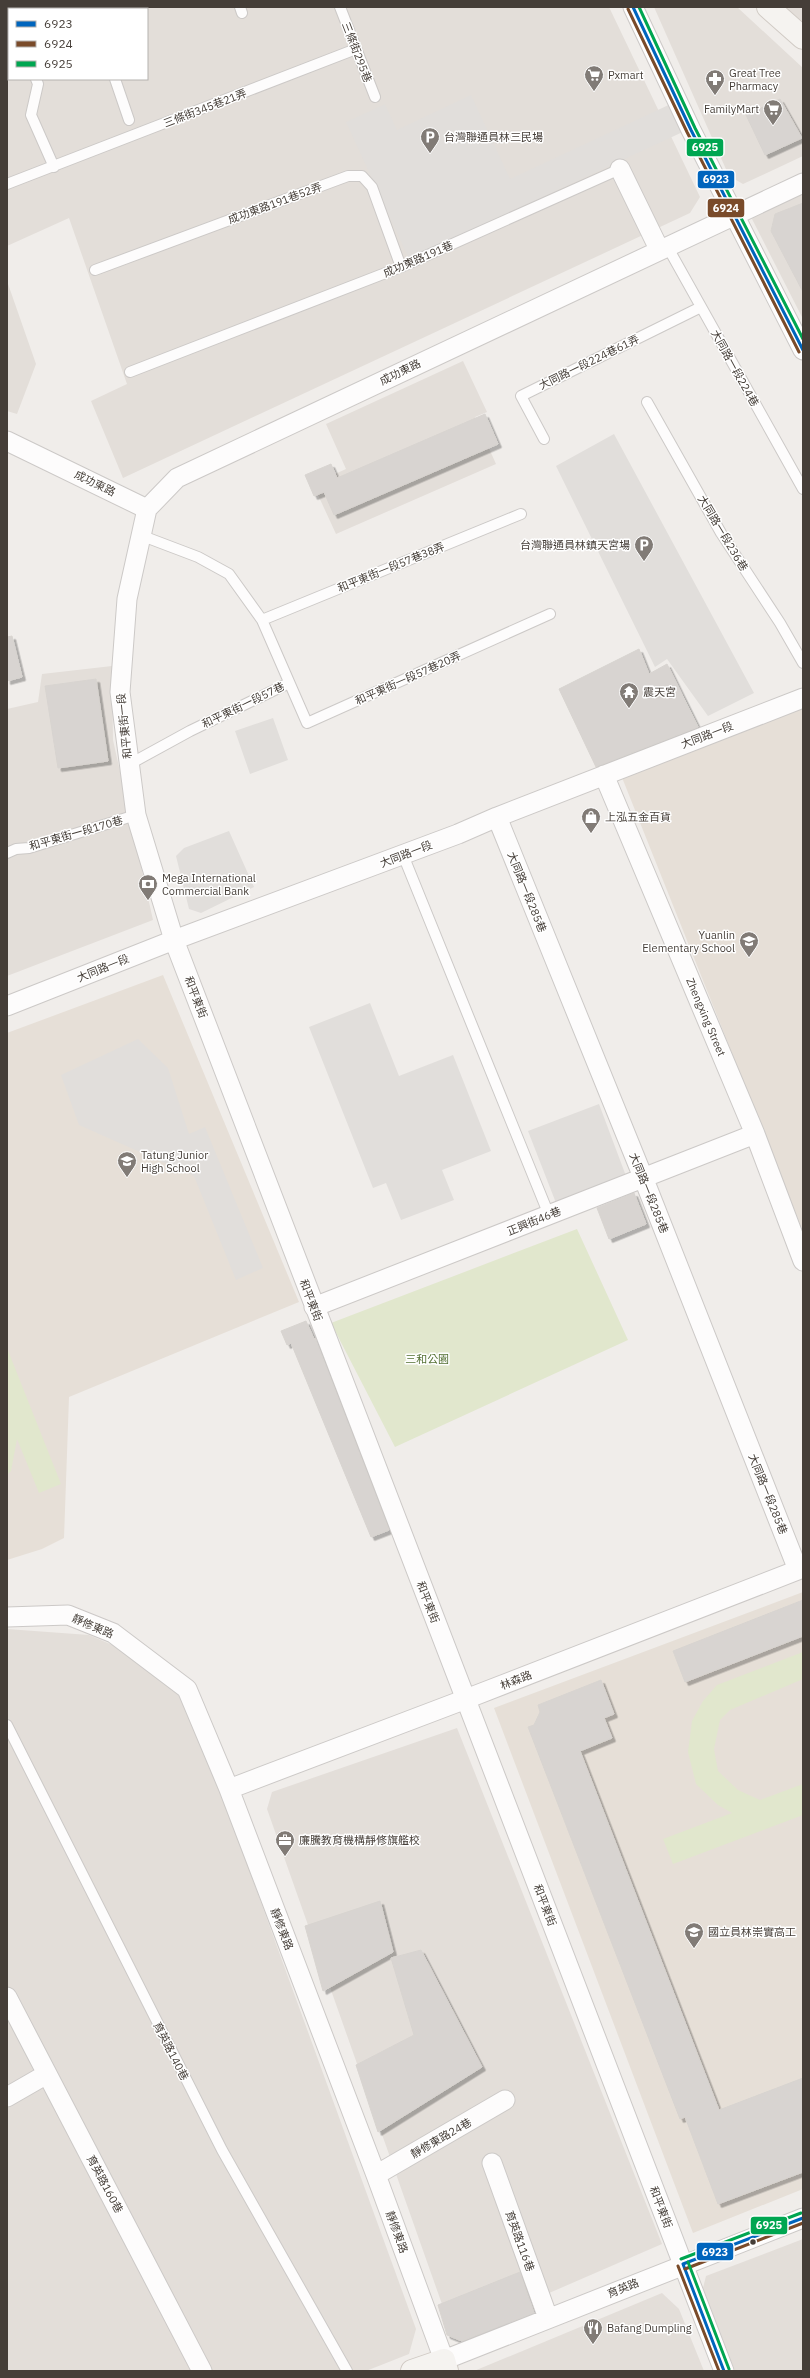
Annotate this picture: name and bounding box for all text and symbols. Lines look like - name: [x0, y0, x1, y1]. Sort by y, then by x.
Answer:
- legend: [8, 8, 148, 80]
- text: 6923: [44, 16, 73, 31]
- street label: 三條街295巷: [339, 20, 375, 84]
- text: 6924: [44, 36, 73, 51]
- text: 6925: [44, 56, 73, 71]
- supermarket icon: Pxmart: [583, 64, 605, 92]
- place label: Great Tree Pharmacy: [729, 66, 781, 93]
- place label: Pxmart: [608, 68, 644, 82]
- pharmacy icon: Great Tree Pharmacy: [704, 68, 726, 96]
- street label: 三條街345巷21弄: [161, 86, 249, 130]
- supermarket icon: FamilyMart: [762, 98, 784, 126]
- place label: FamilyMart: [704, 102, 759, 116]
- parking icon: 台灣聯通員林三民場: [419, 126, 441, 154]
- place label: 台灣聯通員林三民場: [444, 130, 543, 144]
- line badge: 6925: [686, 138, 724, 157]
- text: 6925: [692, 140, 719, 154]
- line badge: 6923: [697, 170, 735, 189]
- text: 6923: [703, 172, 729, 186]
- street label: 成功東路191巷52弄: [226, 179, 324, 227]
- line badge: 6924: [707, 198, 745, 218]
- text: 6924: [713, 201, 740, 215]
- street label: 成功東路191巷: [381, 238, 455, 280]
- street label: 大同路一段224巷: [708, 327, 762, 409]
- street label: 大同路一段224巷61弄: [536, 332, 642, 392]
- street label: 成功東路: [377, 356, 423, 388]
- street label: 成功東路: [72, 467, 118, 499]
- street label: 大同路一段236巷: [695, 493, 751, 573]
- parking icon: 台灣聯通員林鎮天宮場: [633, 534, 655, 562]
- place label: 台灣聯通員林鎮天宮場: [520, 538, 630, 552]
- street label: 和平東街一段57巷38弄: [335, 539, 447, 595]
- street label: 和平東街一段57巷20弄: [353, 648, 463, 708]
- street label: 和平東街一段57巷: [199, 679, 287, 731]
- temple icon: 震天宮: [618, 681, 640, 709]
- place label: 震天宮: [643, 685, 676, 699]
- street label: 和平東街一段: [114, 692, 134, 760]
- street label: 大同路一段: [679, 719, 735, 751]
- shop icon: 上泓五金百貨: [580, 806, 602, 834]
- place label: 上泓五金百貨: [605, 810, 671, 824]
- street label: 和平東街一段170巷: [28, 813, 124, 853]
- street label: 大同路一段: [378, 838, 434, 870]
- street label: 大同路一段285巷: [504, 850, 550, 934]
- place label: Mega International Commercial Bank: [162, 871, 256, 898]
- bank icon: Mega International Commercial Bank: [137, 873, 159, 901]
- place label: Yuanlin Elementary School: [642, 928, 735, 955]
- school or university icon: Yuanlin Elementary School: [738, 930, 760, 958]
- street label: 大同路一段: [75, 951, 131, 985]
- street label: 和平東街: [182, 974, 210, 1020]
- street label: Zhengxing Street: [683, 976, 729, 1058]
- place label: Tatung Junior High School: [141, 1148, 208, 1175]
- school or university icon: Tatung Junior High School: [116, 1150, 138, 1178]
- street label: 大同路一段285巷: [626, 1151, 672, 1235]
- street label: 正興街46巷: [505, 1204, 563, 1238]
- street label: 和平東街: [297, 1277, 325, 1323]
- park label: 三和公園: [405, 1352, 449, 1366]
- street label: 大同路一段285巷: [745, 1452, 791, 1536]
- street label: 和平東街: [414, 1579, 442, 1625]
- street label: 靜修東路: [70, 1611, 116, 1641]
- street label: 林森路: [498, 1668, 534, 1692]
- office icon: 廉騰教育機構靜修旗艦校: [274, 1829, 296, 1857]
- place label: 廉騰教育機構靜修旗艦校: [299, 1833, 420, 1847]
- street label: 和平東街: [531, 1882, 559, 1928]
- street label: 靜修東路: [268, 1906, 296, 1952]
- school or university icon: 國立員林崇實高工: [683, 1921, 705, 1949]
- place label: 國立員林崇實高工: [708, 1925, 796, 1939]
- street label: 育英路140巷: [150, 2019, 192, 2083]
- street label: 靜修東路24巷: [408, 2115, 474, 2161]
- street label: 育英路160巷: [84, 2153, 126, 2215]
- street label: 和平東街: [647, 2184, 675, 2230]
- street label: 靜修東路: [383, 2209, 411, 2255]
- street label: 育英路116巷: [503, 2209, 537, 2273]
- line badge: 6925: [750, 2216, 788, 2235]
- text: 6925: [756, 2218, 783, 2232]
- unlabelled marker: [748, 2237, 758, 2247]
- line badge: 6923: [696, 2242, 734, 2261]
- text: 6923: [702, 2245, 728, 2259]
- street label: 育英路: [605, 2275, 641, 2301]
- restaurant icon: Bafang Dumpling: [582, 2317, 604, 2345]
- place label: Bafang Dumpling: [607, 2321, 692, 2335]

